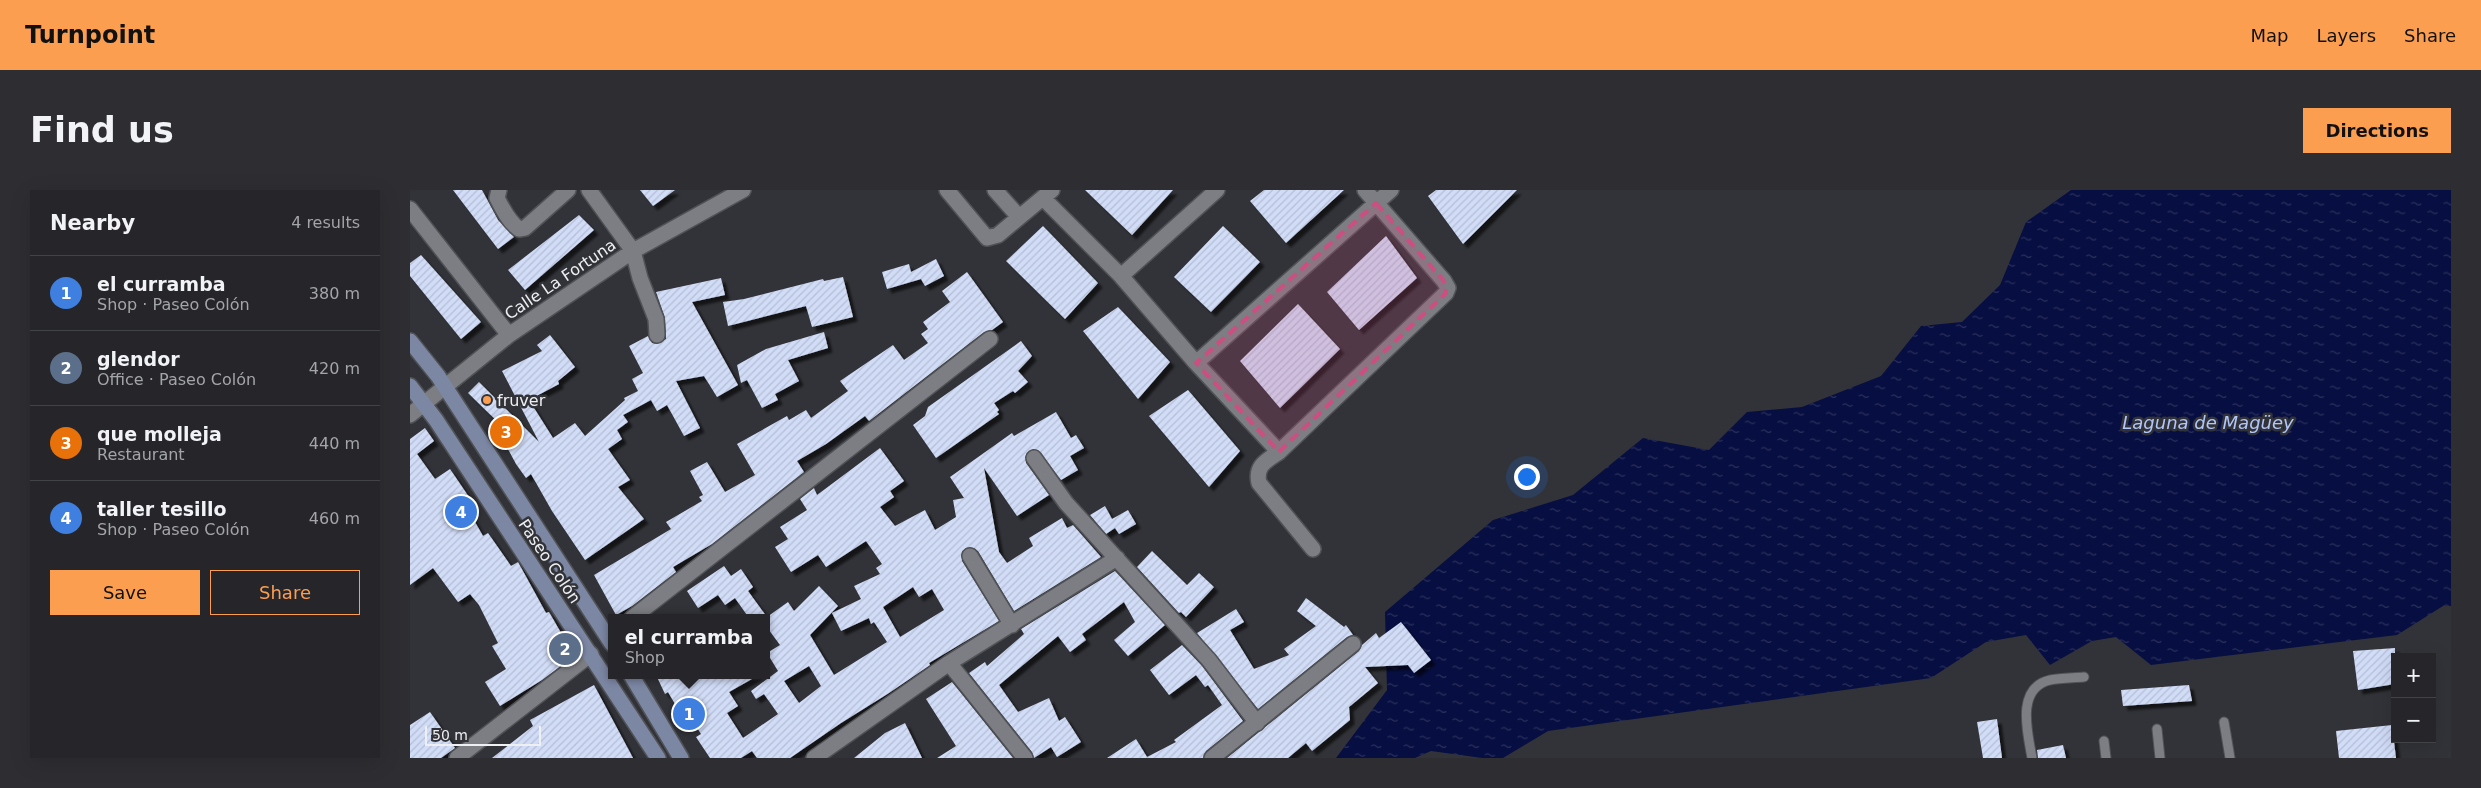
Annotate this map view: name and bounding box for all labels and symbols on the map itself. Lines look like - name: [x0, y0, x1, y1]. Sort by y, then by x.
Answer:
- street label: Calle La Fortuna: [501, 235, 619, 324]
- place label: fruver: [497, 391, 546, 410]
- marker: fruver: [481, 394, 493, 406]
- water label: Laguna de Magüey: [2122, 412, 2294, 433]
- pin: 3: [490, 413, 522, 451]
- your location: [1514, 464, 1540, 490]
- pin: 4: [445, 493, 477, 531]
- street label: Paseo Colón: [515, 516, 585, 607]
- pin: 2: [549, 630, 581, 668]
- pin: 1: [673, 695, 705, 733]
- scale bar: [425, 723, 541, 746]

